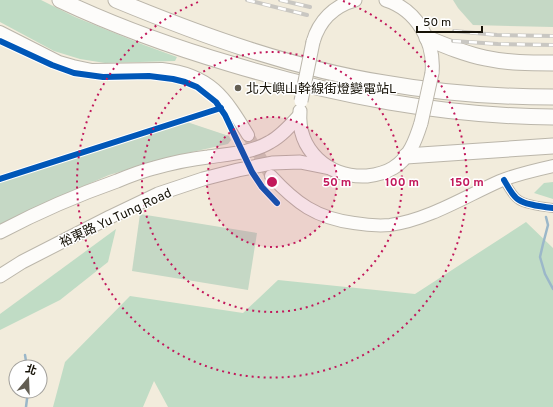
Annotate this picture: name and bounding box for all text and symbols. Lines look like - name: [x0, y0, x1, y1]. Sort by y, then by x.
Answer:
- scale bar: [417, 8, 482, 34]
- text: 50 m: [423, 15, 451, 31]
- place label: 北大嶼山幹線街燈變電站L: [246, 81, 396, 98]
- marker: 北大嶼山幹線街燈變電站L: [233, 83, 243, 93]
- centre of rings: [265, 175, 279, 189]
- text: 50 m: [323, 175, 351, 191]
- text: 100 m: [385, 175, 419, 191]
- text: 150 m: [450, 175, 484, 191]
- street label: 裕東路 Yu Tung Road: [57, 185, 174, 252]
- north arrow: [8, 359, 48, 399]
- text: 北: [23, 362, 38, 379]

